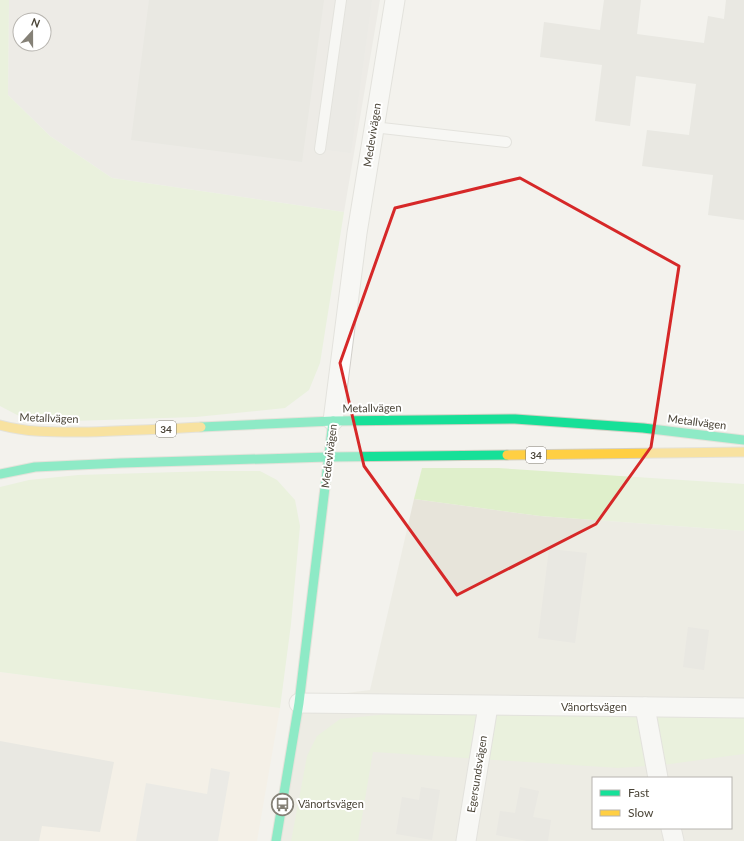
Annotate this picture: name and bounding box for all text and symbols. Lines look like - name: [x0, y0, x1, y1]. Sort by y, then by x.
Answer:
- north arrow: [12, 12, 52, 52]
- text: N: [29, 15, 42, 30]
- street label: Medevivägen: [360, 102, 383, 168]
- street label: Metallvägen: [342, 400, 402, 415]
- street label: Metallvägen: [19, 410, 79, 425]
- street label: Metallvägen: [667, 411, 727, 432]
- road number: 34: [156, 421, 176, 437]
- street label: Medevivägen: [318, 423, 339, 489]
- road number: 34: [526, 447, 546, 463]
- street label: Vänortsvägen: [561, 700, 627, 713]
- street label: Egersundsvägen: [464, 734, 489, 814]
- legend: [592, 777, 732, 829]
- text: Fast: [628, 785, 650, 800]
- bus stop icon: Vänortsvägen: [270, 791, 296, 817]
- place label: Vänortsvägen: [298, 797, 364, 810]
- text: Slow: [628, 805, 654, 820]

